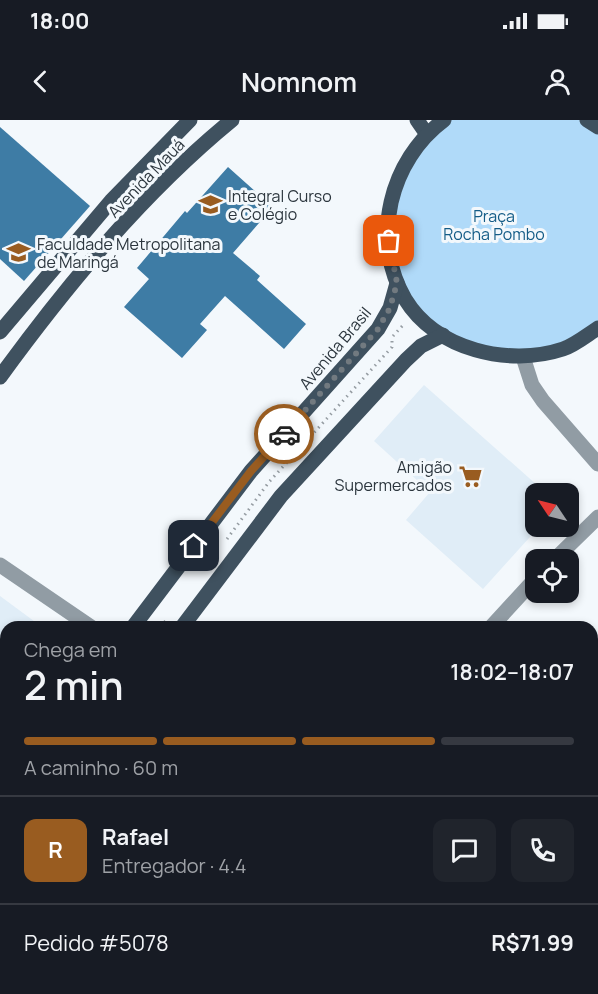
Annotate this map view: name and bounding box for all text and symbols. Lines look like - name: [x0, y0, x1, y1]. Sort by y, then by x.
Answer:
- text: 18:00: [30, 6, 90, 36]
- text: Nomnom: [241, 63, 357, 100]
- icon: back: [24, 65, 57, 98]
- icon: person: [541, 65, 574, 98]
- street label: Avenida Mauá: [103, 134, 189, 222]
- place label: Integral Curso e Colégio: [228, 185, 332, 225]
- school or university icon: Integral Curso e Colégio: [197, 192, 223, 218]
- park label: Praça Rocha Pombo: [443, 205, 545, 245]
- pin: [363, 215, 414, 266]
- icon: bag: [372, 224, 405, 257]
- place label: Faculdade Metropolitana de Maringá: [37, 233, 221, 273]
- school or university icon: Faculdade Metropolitana de Maringá: [6, 240, 32, 266]
- street label: Avenida Brasil: [294, 302, 376, 394]
- courier: [254, 404, 314, 464]
- icon: car: [268, 418, 301, 451]
- place label: Amigão Supermercados: [335, 456, 452, 496]
- supermarket icon: Amigão Supermercados: [457, 463, 483, 489]
- north arrow: [525, 483, 579, 537]
- map controls: [525, 483, 579, 603]
- pin: [168, 520, 219, 571]
- icon: home: [177, 529, 210, 562]
- button: locate: [525, 549, 579, 603]
- text: Chega em: [24, 636, 117, 663]
- text: 18:02–18:07: [450, 657, 574, 687]
- text: 2 min: [24, 658, 123, 712]
- text: A caminho · 60 m: [24, 754, 178, 781]
- button: chat: [433, 819, 496, 882]
- button: phone: [511, 819, 574, 882]
- text: Rafael: [102, 822, 169, 852]
- text: R: [48, 835, 63, 865]
- text: Entregador · 4.4: [102, 852, 247, 879]
- text: Pedido #5078: [24, 928, 169, 958]
- text: R$71.99: [491, 928, 574, 958]

